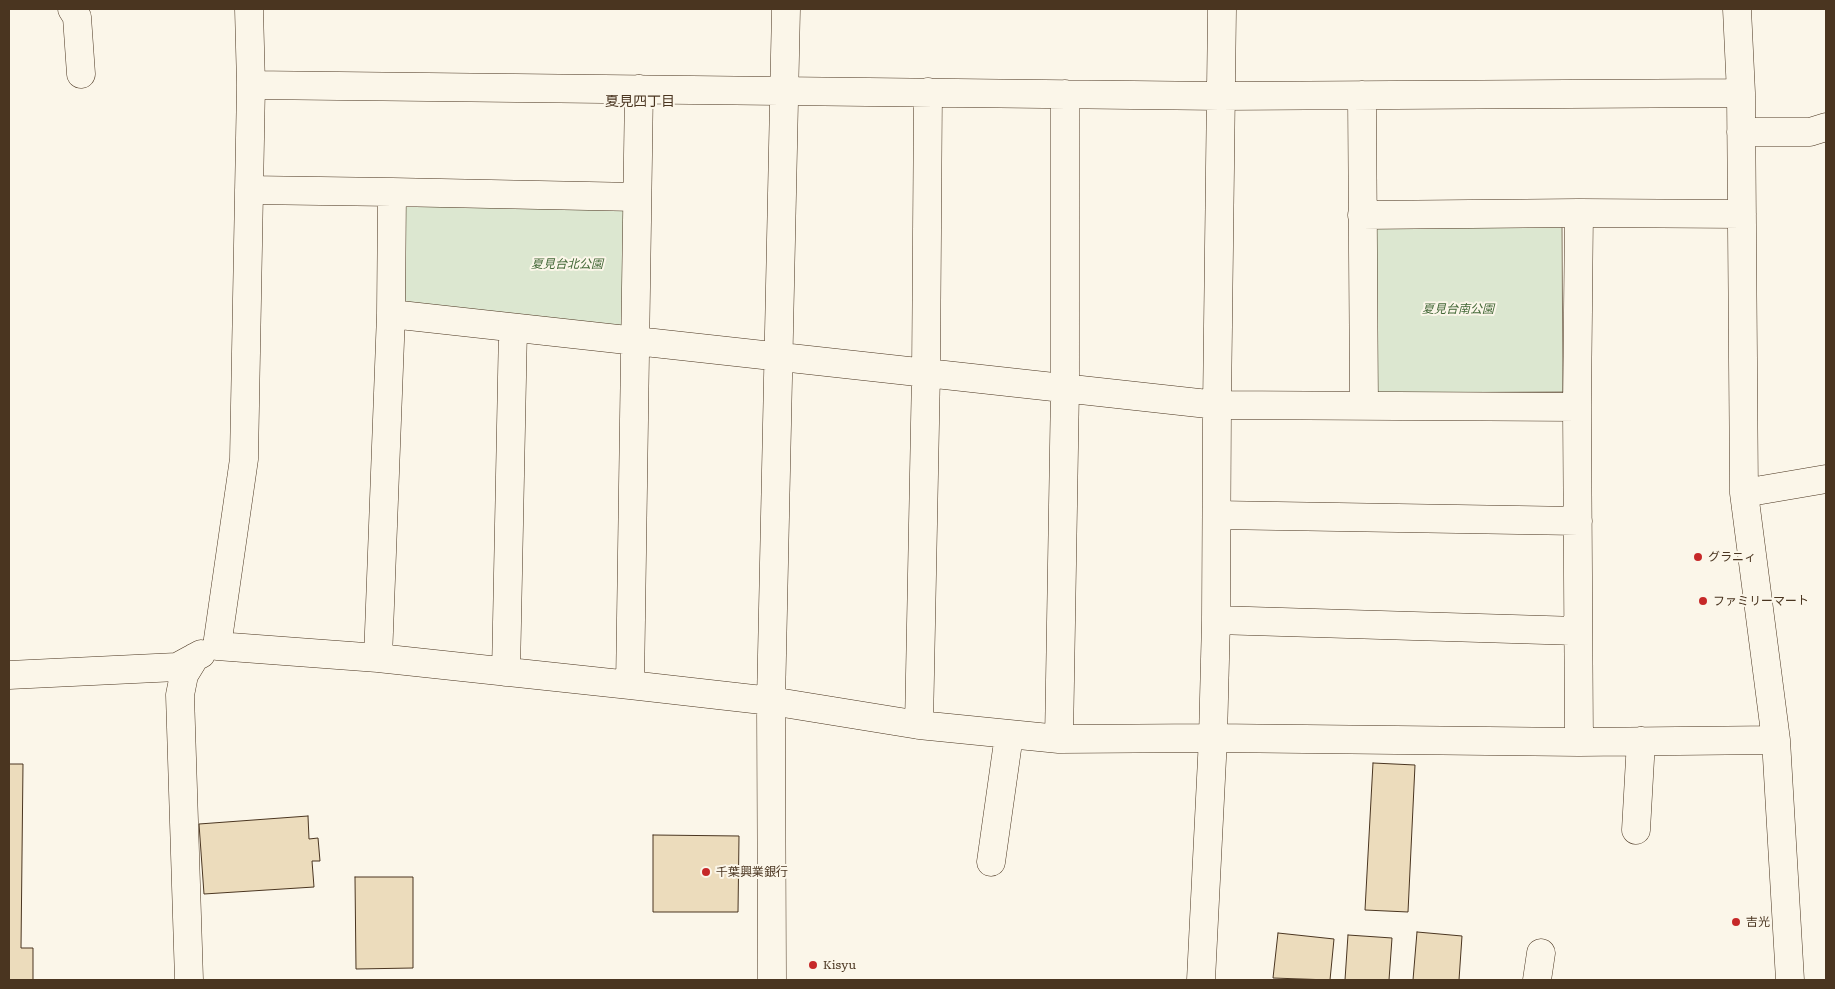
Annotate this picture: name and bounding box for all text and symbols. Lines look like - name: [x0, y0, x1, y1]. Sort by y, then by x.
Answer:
- district label: 夏見四丁目: [605, 94, 675, 110]
- park label: 夏見台北公園: [531, 257, 603, 271]
- park label: 夏見台南公園: [1422, 302, 1494, 316]
- place label: グラニィ: [1708, 550, 1756, 564]
- marker: グラニィ: [1692, 551, 1704, 563]
- place label: ファミリーマート: [1713, 594, 1809, 608]
- marker: ファミリーマート: [1697, 595, 1709, 607]
- place label: 千葉興業銀行: [716, 865, 788, 879]
- marker: 千葉興業銀行: [700, 866, 712, 878]
- place label: 吉光: [1746, 915, 1770, 929]
- marker: 吉光: [1730, 916, 1742, 928]
- place label: Kisyu: [823, 958, 856, 972]
- marker: Kisyu: [807, 959, 819, 971]

